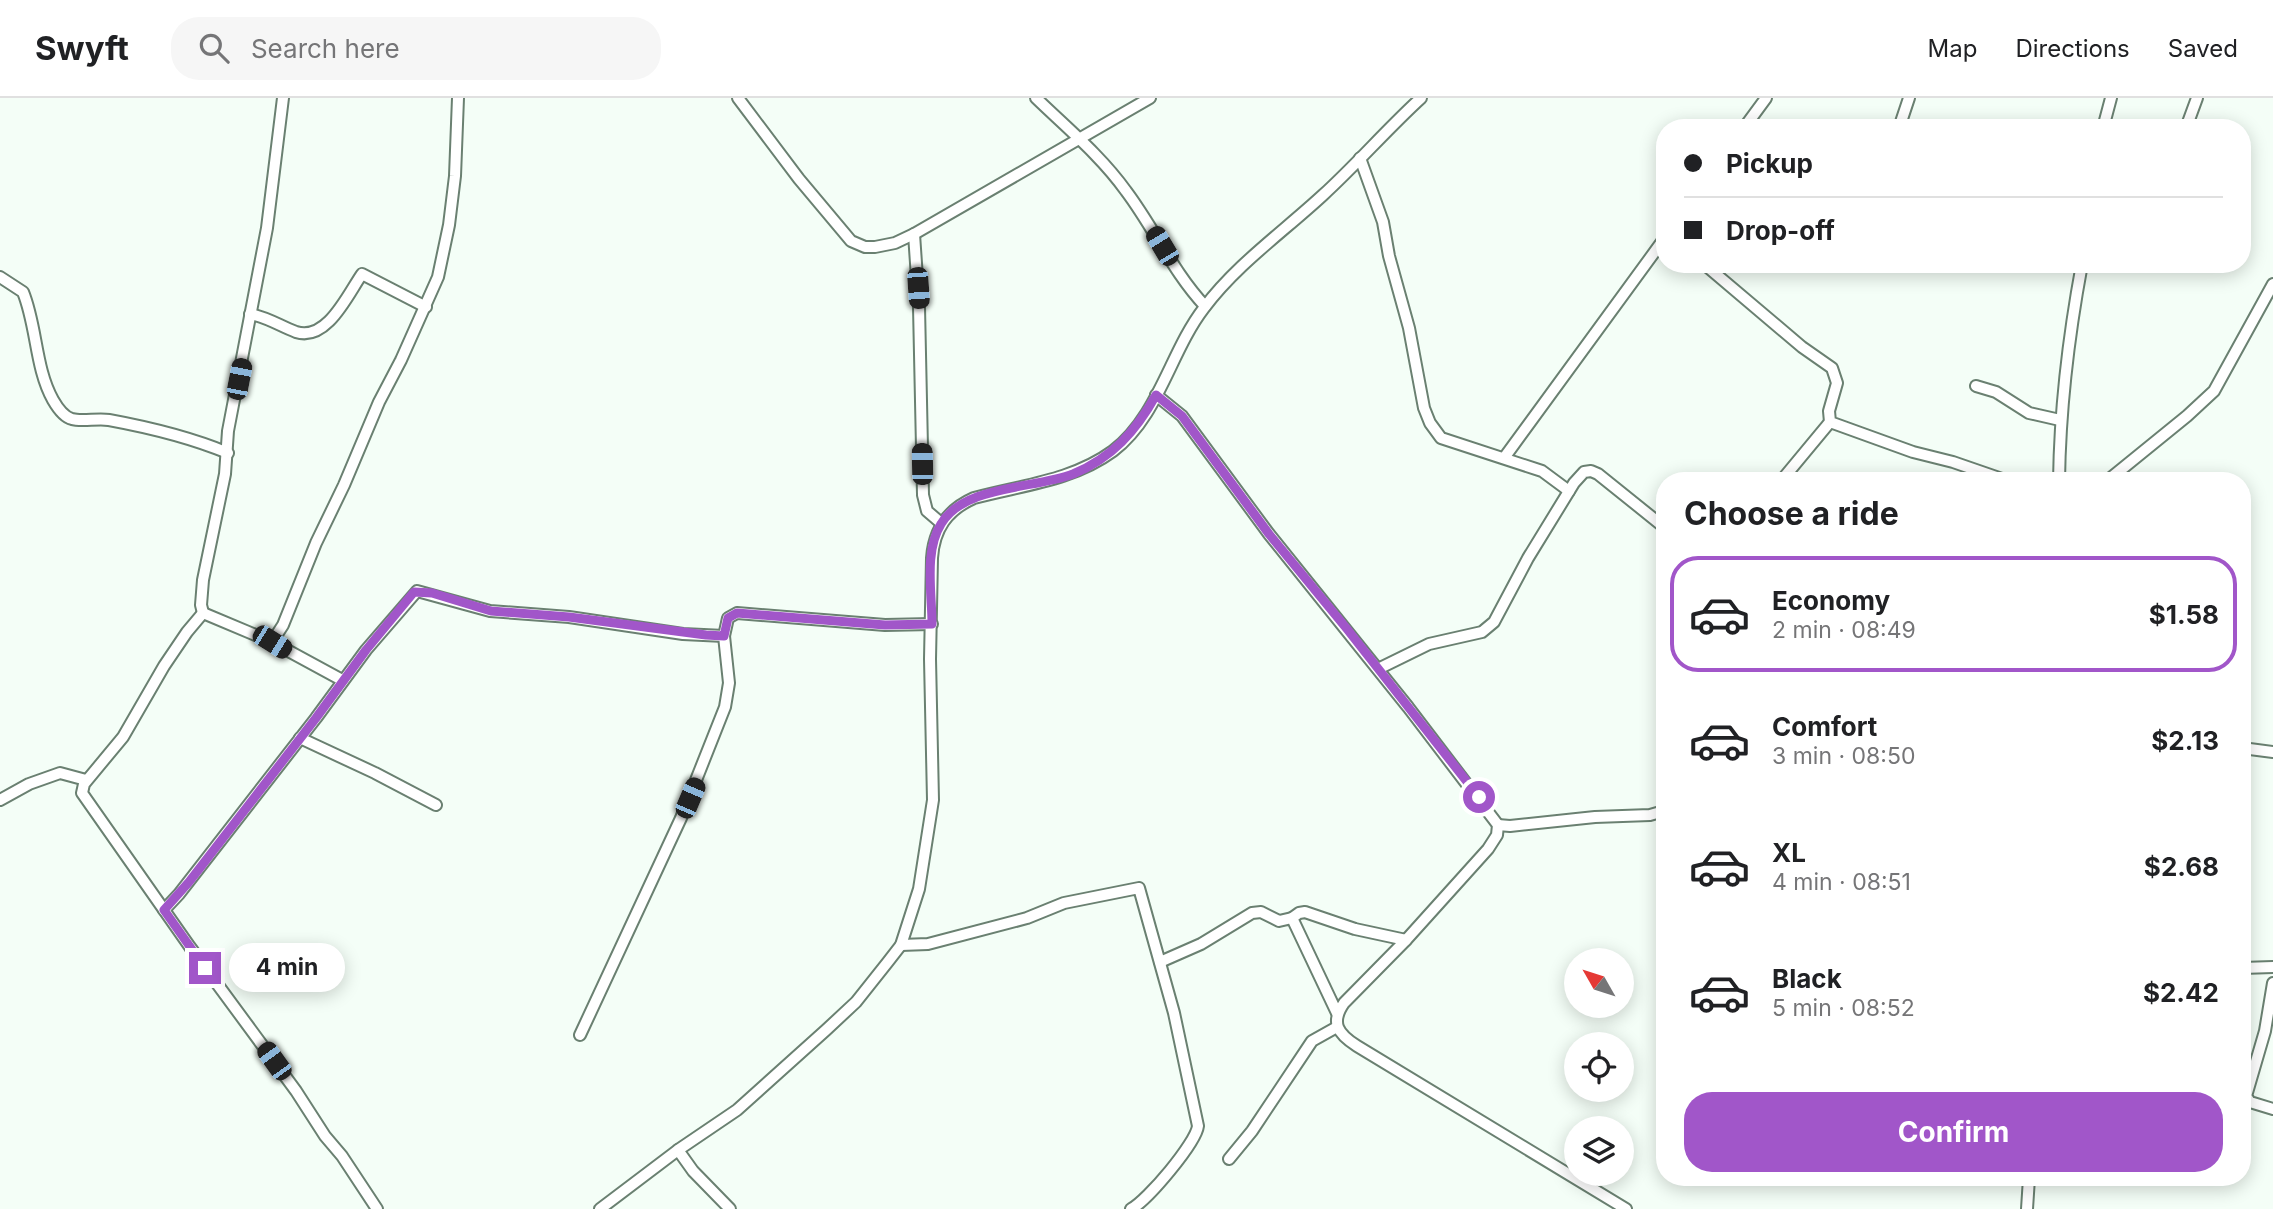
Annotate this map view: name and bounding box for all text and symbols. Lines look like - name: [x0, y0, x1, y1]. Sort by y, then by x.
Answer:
- search box: [171, 17, 661, 80]
- text: Swyft: [35, 28, 129, 68]
- icon: search: [195, 29, 233, 67]
- text: Search here: [251, 33, 400, 64]
- text: Map: [1928, 34, 1977, 63]
- text: Directions: [2015, 34, 2130, 63]
- text: Saved: [2168, 34, 2238, 63]
- text: Pickup: [1726, 148, 1813, 179]
- text: Drop-off: [1726, 215, 1835, 246]
- car: [1143, 223, 1182, 269]
- car: [907, 266, 930, 310]
- car: [225, 356, 254, 402]
- car: [912, 443, 933, 485]
- text: Choose a ride: [1684, 494, 1899, 533]
- icon: car: [1688, 583, 1751, 646]
- text: Economy: [1772, 585, 1890, 616]
- text: $1.58: [2149, 599, 2219, 630]
- text: 2 min · 08:49: [1772, 616, 1916, 644]
- car: [249, 622, 296, 662]
- icon: car: [1688, 709, 1751, 772]
- text: Comfort: [1772, 711, 1877, 742]
- text: $2.13: [2151, 725, 2219, 756]
- text: 3 min · 08:50: [1772, 742, 1915, 770]
- car: [673, 775, 708, 821]
- route start: [1463, 781, 1495, 813]
- icon: car: [1688, 835, 1751, 898]
- text: XL: [1772, 837, 1806, 868]
- text: $2.68: [2144, 851, 2219, 882]
- text: 4 min · 08:51: [1772, 868, 1911, 896]
- callout: 4 min: [230, 944, 345, 992]
- north arrow: [1564, 948, 1634, 1018]
- map controls: [1564, 948, 1634, 1186]
- route end: [189, 952, 221, 984]
- text: 4 min: [256, 953, 318, 981]
- icon: car: [1688, 961, 1751, 1024]
- text: Black: [1772, 963, 1842, 994]
- text: $2.42: [2143, 977, 2219, 1008]
- text: 5 min · 08:52: [1772, 994, 1915, 1022]
- button: locate: [1564, 1032, 1634, 1102]
- car: [254, 1038, 295, 1084]
- button: Confirm: [1684, 1092, 2223, 1172]
- button: layers: [1564, 1116, 1634, 1186]

